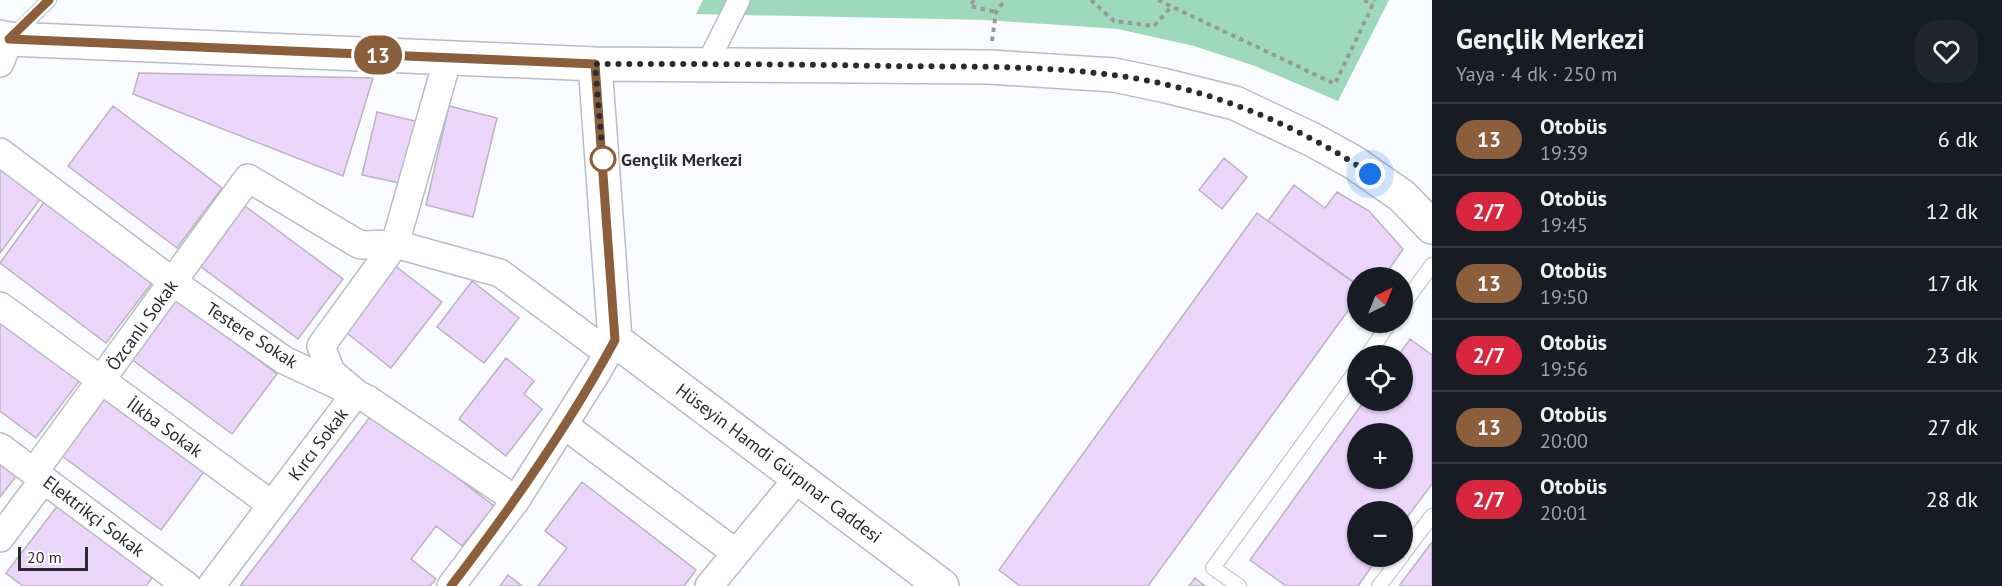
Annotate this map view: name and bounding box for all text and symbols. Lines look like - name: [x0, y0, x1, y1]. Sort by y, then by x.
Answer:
- text: Gençlik Merkezi: [1456, 20, 1645, 57]
- button: heart: [1915, 20, 1978, 83]
- line badge: 13: [351, 36, 405, 74]
- text: 13: [366, 42, 390, 69]
- text: Yaya · 4 dk · 250 m: [1456, 61, 1617, 87]
- text: Otobüs: [1540, 112, 1607, 140]
- text: 6 dk: [1938, 125, 1978, 153]
- text: 13: [1477, 126, 1501, 153]
- text: 19:39: [1540, 140, 1588, 166]
- marker: Gençlik Merkezi: [590, 146, 616, 172]
- place label: Gençlik Merkezi: [621, 148, 742, 171]
- your location: [1355, 159, 1385, 189]
- text: Otobüs: [1540, 184, 1607, 212]
- text: 12 dk: [1926, 197, 1978, 225]
- text: 2/7: [1473, 198, 1505, 225]
- text: 19:45: [1540, 212, 1588, 238]
- text: Otobüs: [1540, 256, 1607, 284]
- north arrow: [1347, 267, 1413, 333]
- map controls: [1347, 267, 1413, 567]
- text: 17 dk: [1927, 269, 1978, 297]
- text: 13: [1477, 270, 1501, 297]
- street label: Özcanlı Sokak: [101, 275, 183, 375]
- text: 19:50: [1540, 284, 1588, 310]
- street label: Testere Sokak: [202, 297, 303, 373]
- text: Otobüs: [1540, 328, 1607, 356]
- text: 23 dk: [1926, 341, 1978, 369]
- text: 2/7: [1473, 342, 1505, 369]
- button: locate: [1347, 345, 1413, 411]
- text: 19:56: [1540, 356, 1588, 382]
- street label: Hüseyin Hamdi Gürpınar Caddesi: [672, 378, 886, 548]
- street label: İlkba Sokak: [123, 392, 208, 462]
- text: Otobüs: [1540, 400, 1607, 428]
- street label: Kırcı Sokak: [283, 403, 353, 485]
- text: 27 dk: [1927, 413, 1978, 441]
- text: 13: [1477, 414, 1501, 441]
- button: +: [1347, 423, 1413, 489]
- text: 20:00: [1540, 428, 1588, 454]
- street label: Elektrikçi Sokak: [39, 470, 150, 562]
- text: Otobüs: [1540, 472, 1607, 500]
- text: 28 dk: [1926, 485, 1978, 513]
- text: 2/7: [1473, 486, 1505, 513]
- text: 20:01: [1540, 500, 1588, 526]
- button: −: [1347, 501, 1413, 567]
- scale bar: [18, 544, 88, 572]
- text: 20 m: [27, 547, 62, 567]

